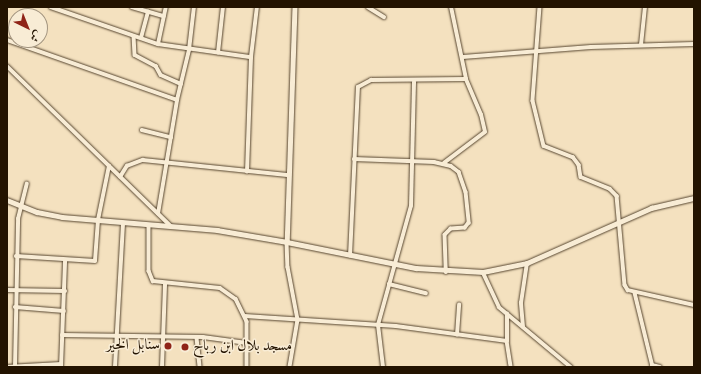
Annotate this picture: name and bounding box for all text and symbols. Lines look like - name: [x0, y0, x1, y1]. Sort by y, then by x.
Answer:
- north arrow: [8, 8, 48, 48]
- text: ش: [26, 26, 45, 46]
- place label: سنابل الخير: [106, 337, 160, 355]
- place label: مسجد بلال ابن رباح: [193, 338, 292, 356]
- marker: سنابل الخير: [163, 341, 173, 351]
- marker: مسجد بلال ابن رباح: [180, 342, 190, 352]

